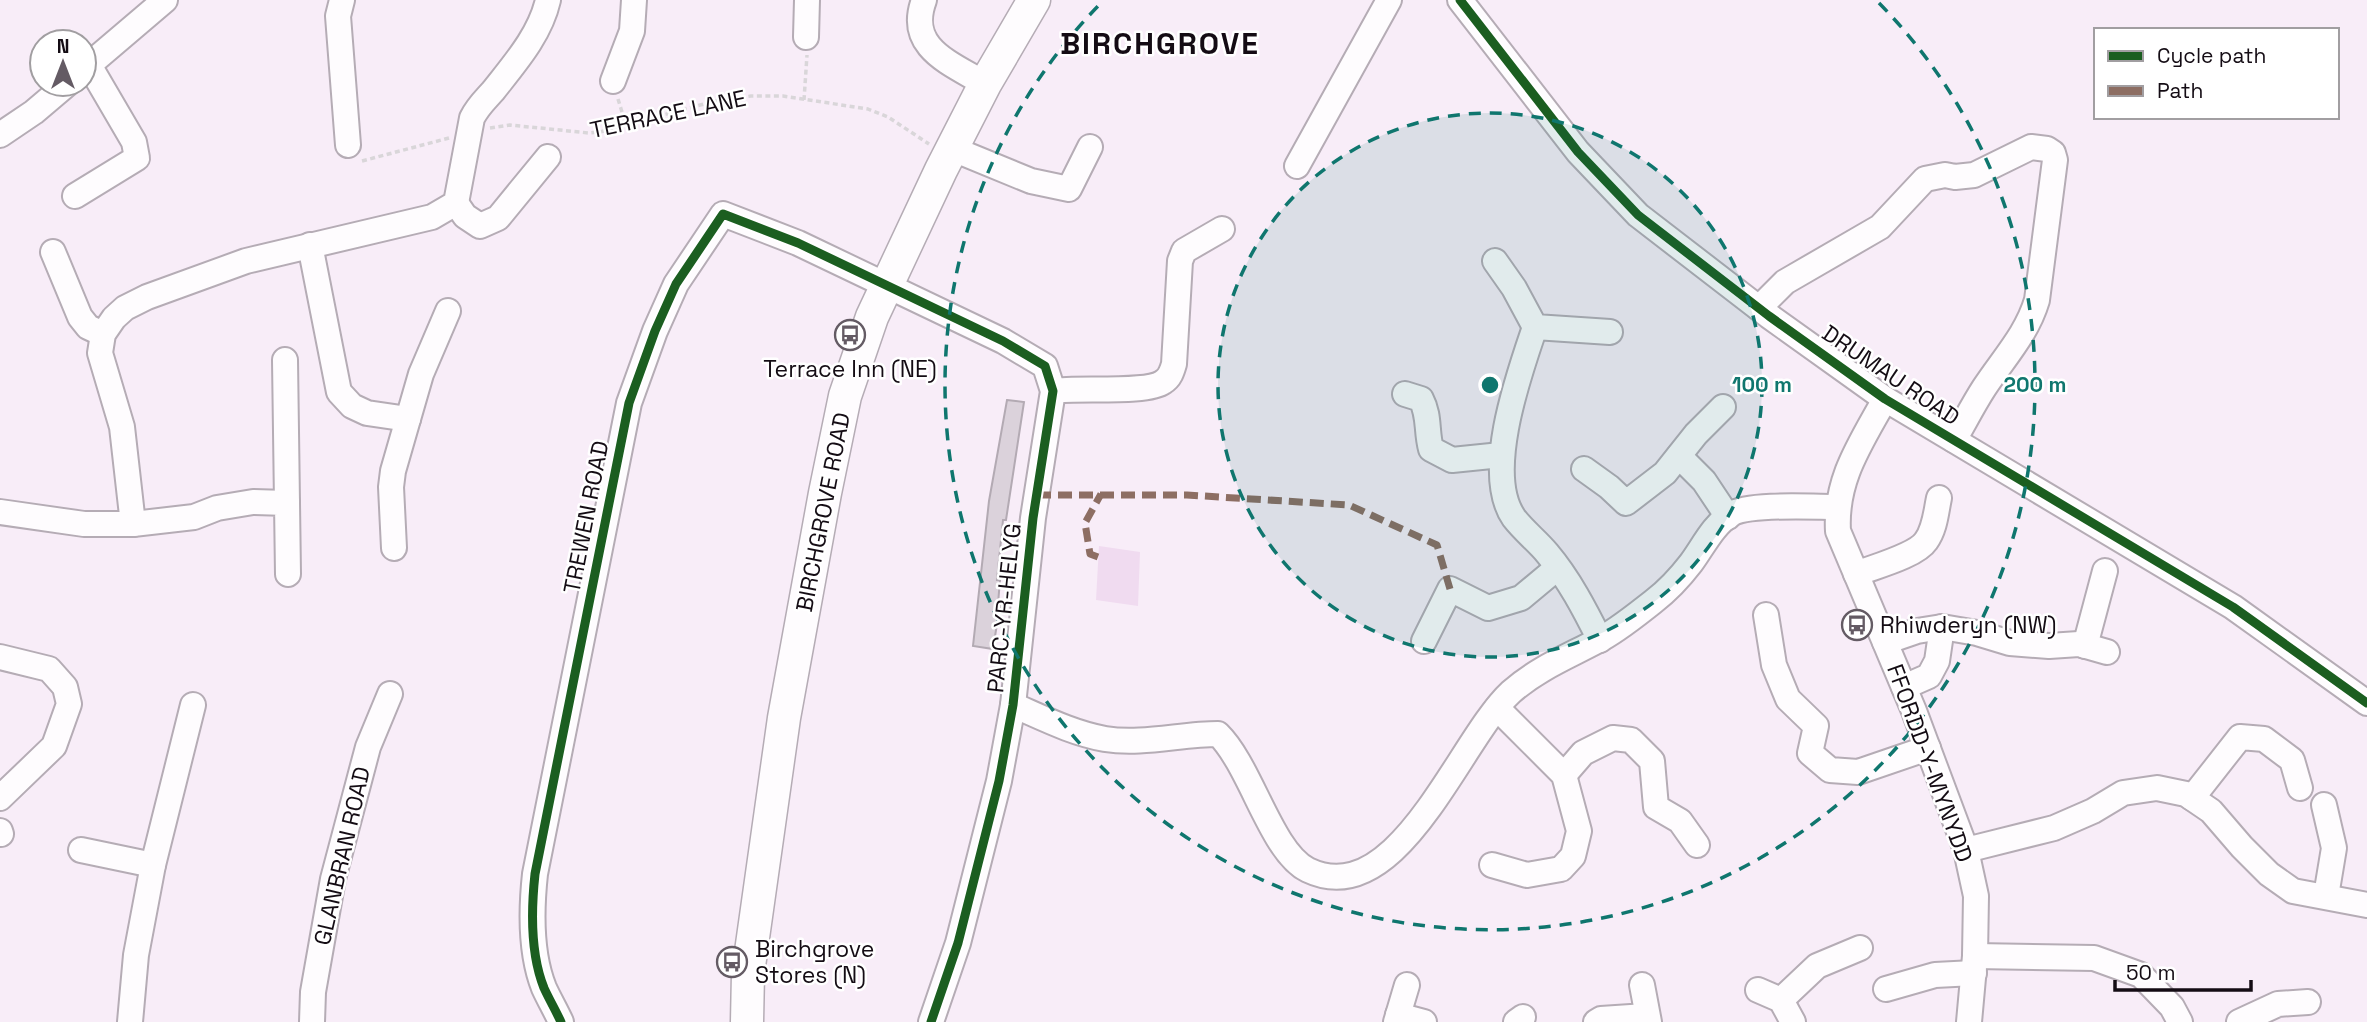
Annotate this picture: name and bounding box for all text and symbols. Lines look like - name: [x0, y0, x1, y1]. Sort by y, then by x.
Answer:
- district label: BIRCHGROVE: [1060, 24, 1260, 63]
- north arrow: [28, 28, 98, 98]
- legend: [2094, 28, 2339, 119]
- text: N: [57, 34, 69, 59]
- text: Cycle path: [2157, 42, 2266, 69]
- text: Path: [2157, 77, 2203, 104]
- street label: TERRACE LANE: [587, 83, 749, 145]
- bus stop icon: Terrace Inn (NE): [833, 318, 867, 352]
- street label: DRUMAU ROAD: [1816, 318, 1966, 432]
- place label: Terrace Inn (NE): [763, 354, 937, 384]
- text: 100 m: [1732, 371, 1792, 398]
- text: 200 m: [2004, 371, 2066, 398]
- centre of rings: [1478, 373, 1502, 397]
- street label: BIRCHGROVE ROAD: [789, 410, 857, 614]
- street label: TREWEN ROAD: [557, 438, 615, 596]
- street label: PARC-YR-HELYG: [980, 522, 1028, 694]
- bus stop icon: Rhiwderyn (NW): [1840, 608, 1874, 642]
- place label: Rhiwderyn (NW): [1880, 610, 2056, 640]
- street label: FFORDD-Y-MYNYDD: [1880, 660, 1980, 866]
- street label: GLANBRAN ROAD: [307, 764, 377, 948]
- place label: Birchgrove Stores (N): [755, 934, 874, 990]
- bus stop icon: Birchgrove Stores (N): [715, 945, 749, 979]
- scale bar: [2115, 948, 2252, 992]
- text: 50 m: [2126, 959, 2176, 986]

